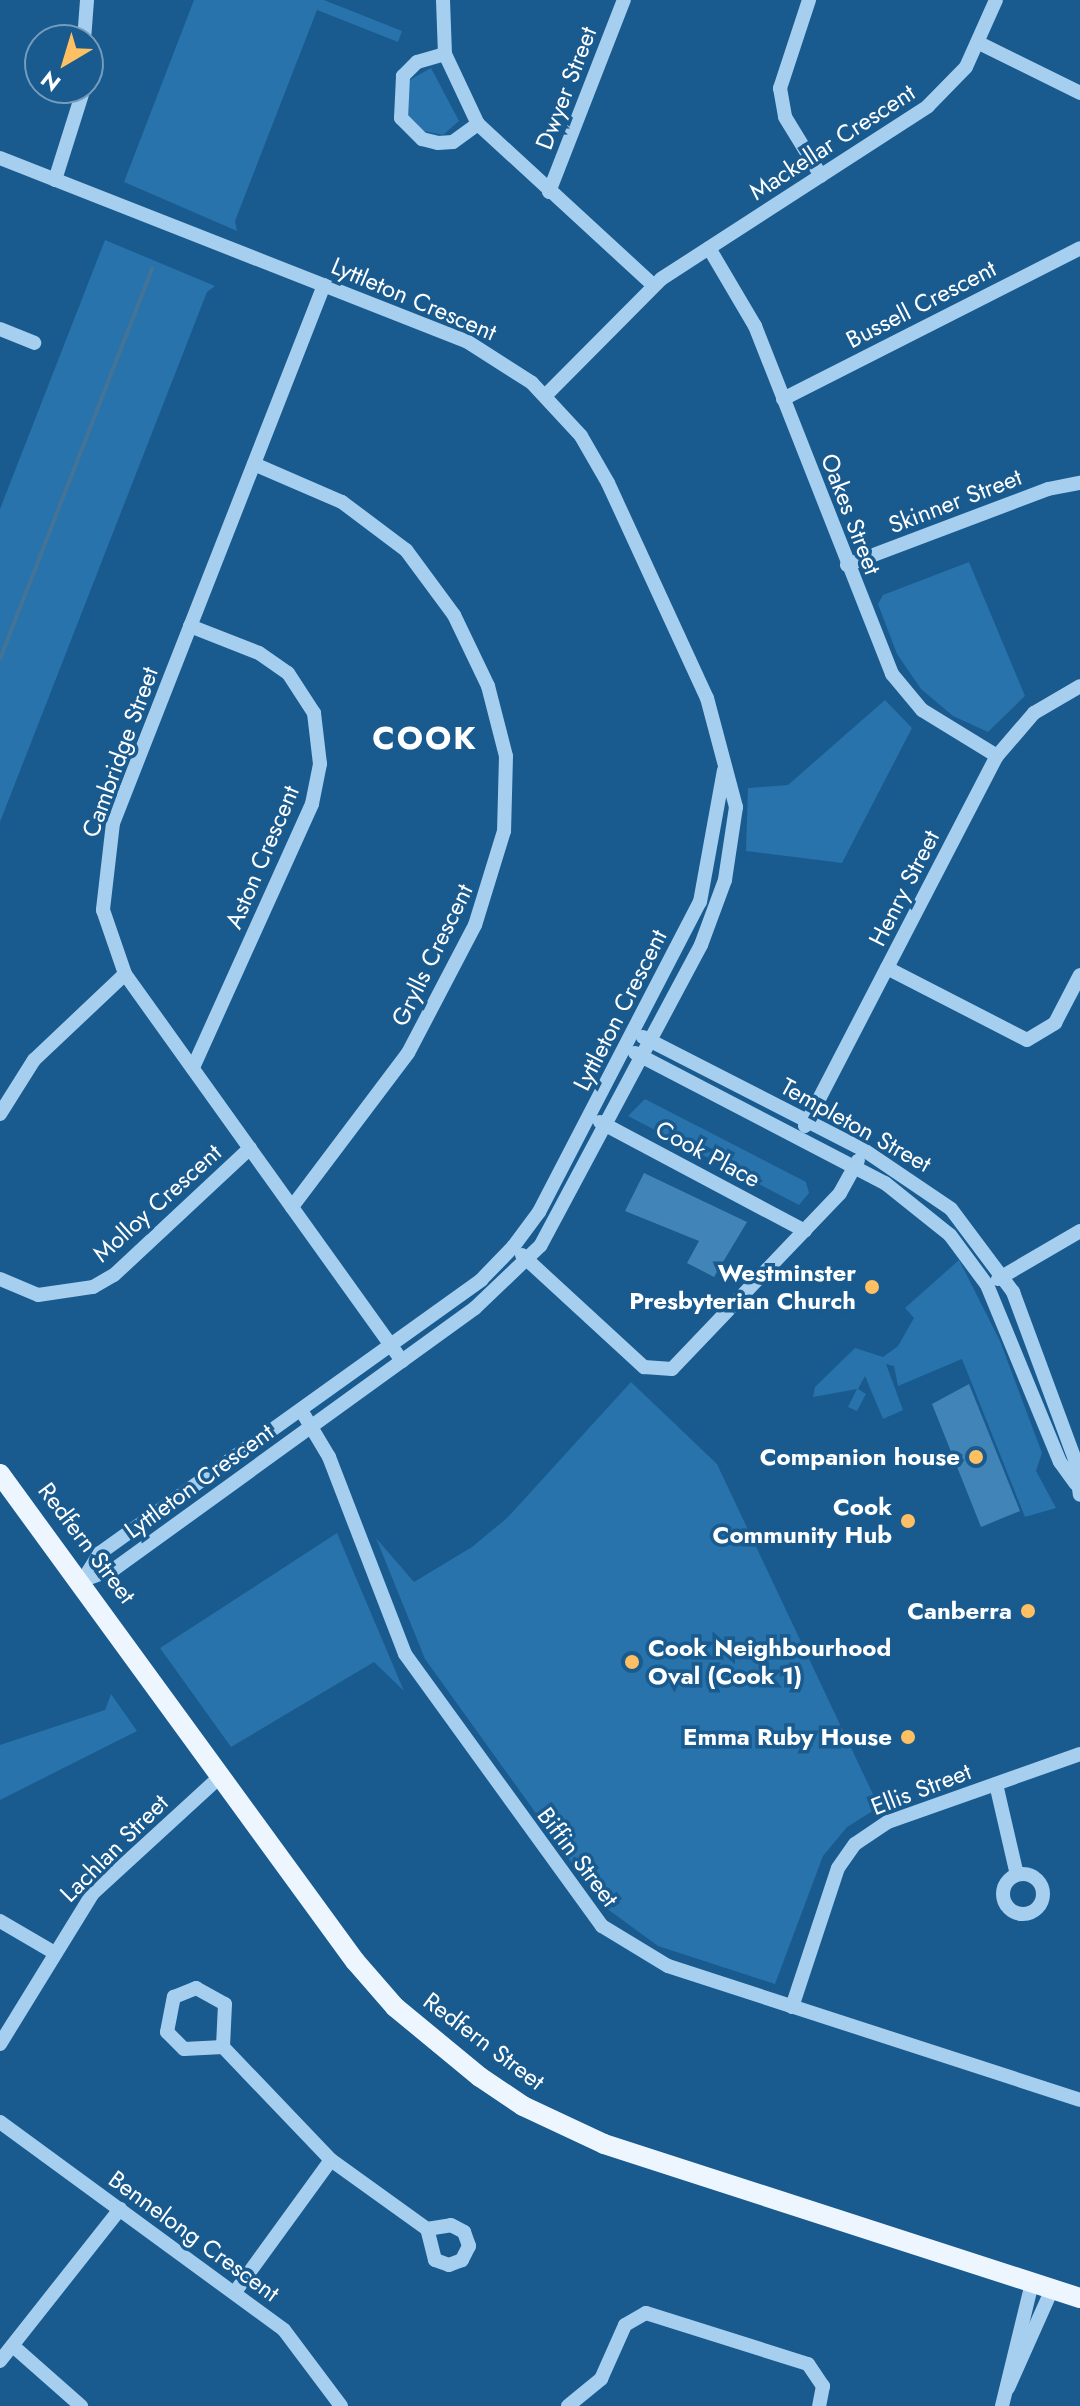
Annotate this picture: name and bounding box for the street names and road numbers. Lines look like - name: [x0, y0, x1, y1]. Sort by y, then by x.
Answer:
- street label: Dwyer Street: [529, 23, 603, 153]
- street label: Mackellar Crescent: [744, 78, 920, 206]
- street label: Lyttleton Crescent: [327, 251, 501, 347]
- street label: Bussell Crescent: [841, 254, 1001, 354]
- street label: Oakes Street: [815, 449, 887, 579]
- street label: Skinner Street: [884, 462, 1026, 540]
- street label: Cambridge Street: [76, 663, 164, 841]
- street label: Aston Crescent: [219, 781, 305, 933]
- street label: Henry Street: [863, 825, 945, 951]
- street label: Grylls Crescent: [385, 879, 479, 1031]
- street label: Lyttleton Crescent: [567, 925, 673, 1095]
- street label: Templeton Street: [776, 1072, 936, 1178]
- street label: Cook Place: [651, 1114, 765, 1194]
- street label: Molloy Crescent: [87, 1138, 227, 1268]
- street label: Lyttleton Crescent: [119, 1417, 279, 1545]
- street label: Redfern Street: [32, 1477, 142, 1609]
- street label: Ellis Street: [867, 1757, 975, 1821]
- street label: Lachlan Street: [54, 1788, 174, 1908]
- street label: Biffin Street: [531, 1802, 625, 1912]
- street label: Redfern Street: [418, 1986, 550, 2096]
- street label: Bennelong Crescent: [103, 2164, 285, 2308]

